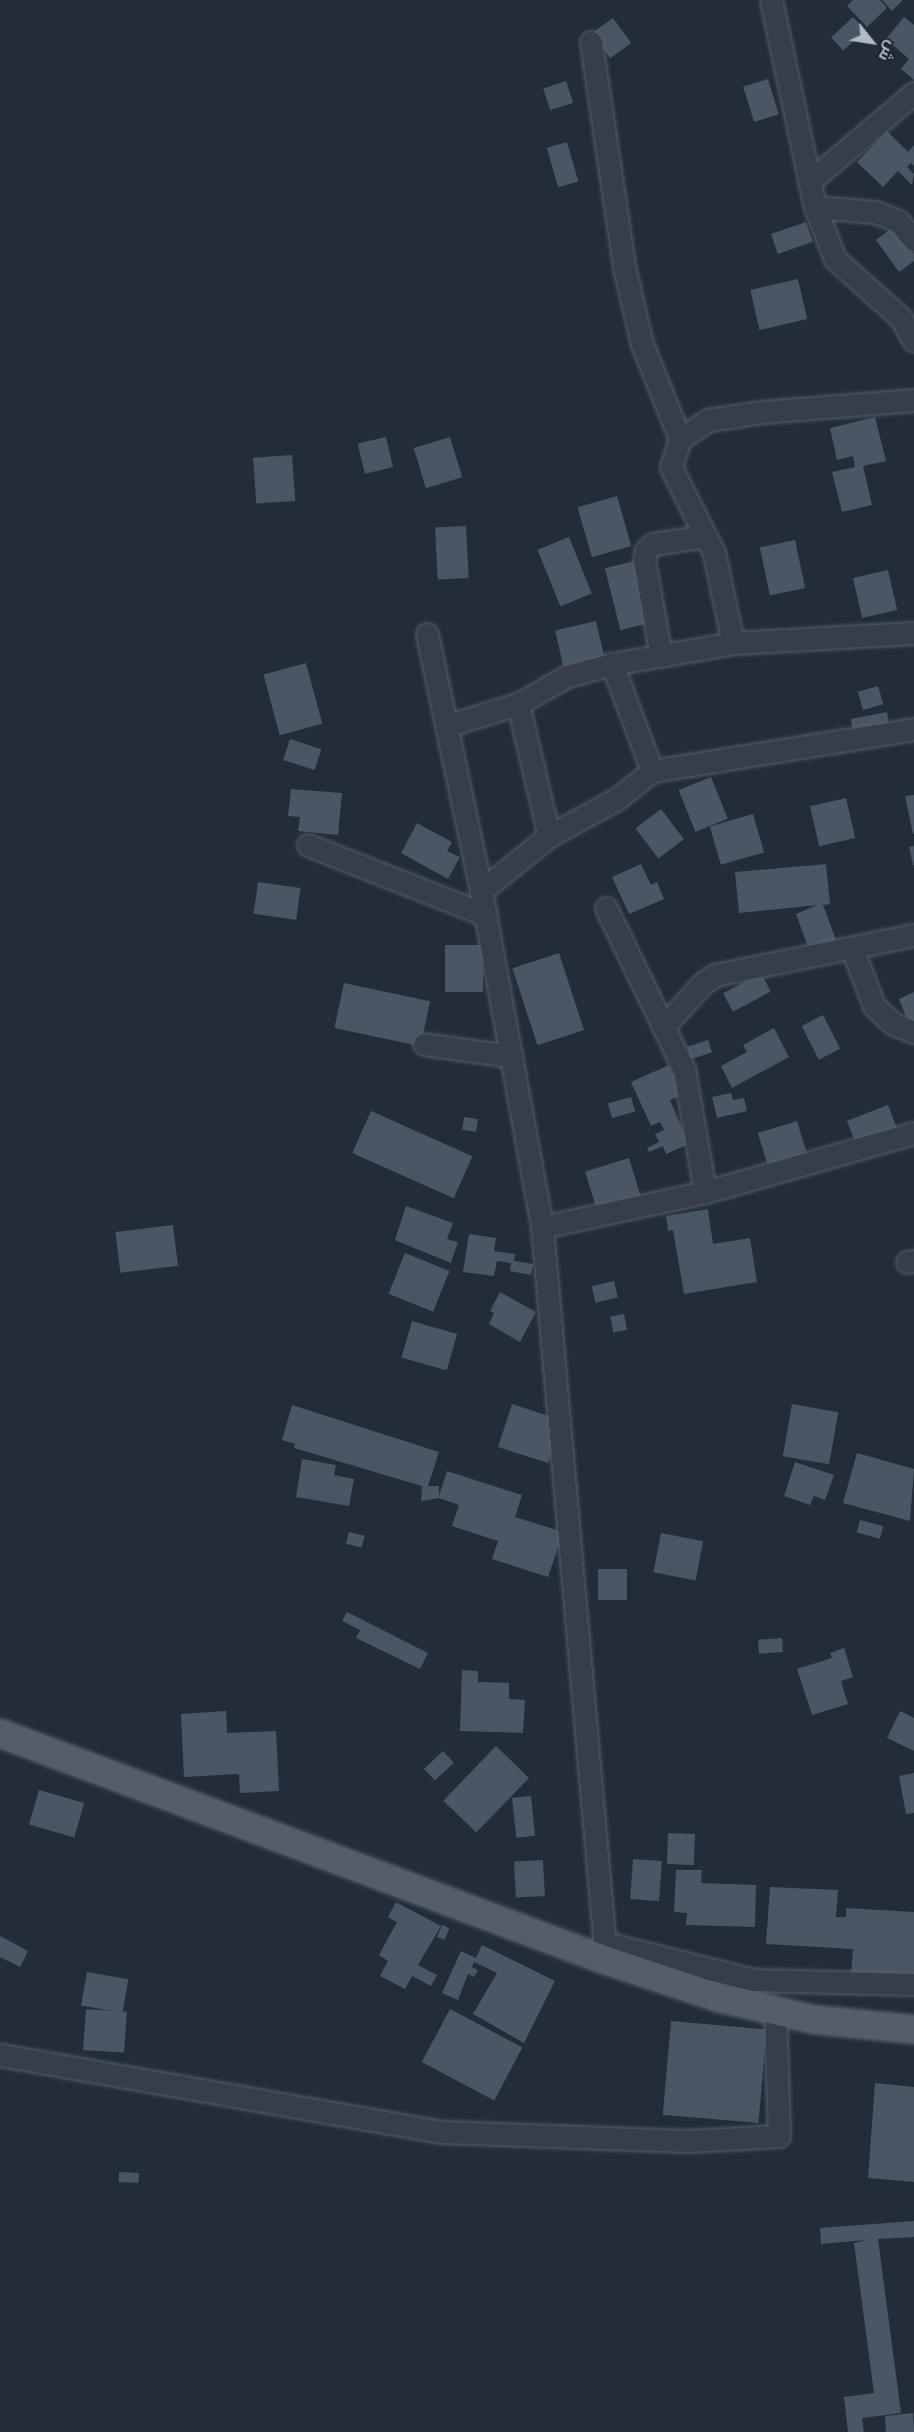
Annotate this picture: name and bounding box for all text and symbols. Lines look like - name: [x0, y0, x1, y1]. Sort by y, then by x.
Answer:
- north arrow: [842, 12, 902, 72]
- text: ش: [876, 38, 901, 64]

